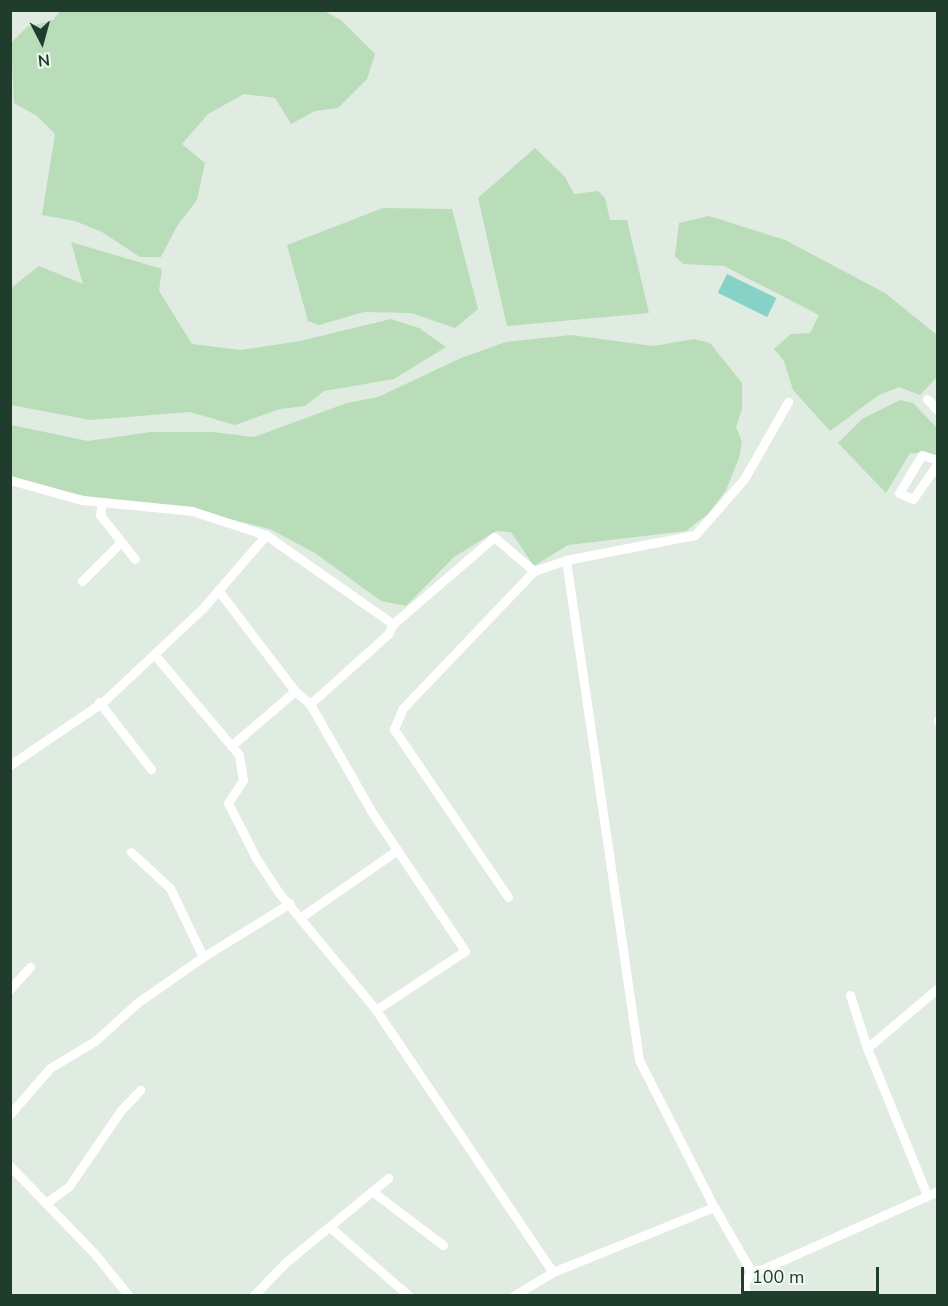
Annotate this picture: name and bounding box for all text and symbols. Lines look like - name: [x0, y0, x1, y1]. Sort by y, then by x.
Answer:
- north arrow: [12, 12, 72, 72]
- text: N: [37, 48, 51, 71]
- scale bar: [744, 1255, 882, 1293]
- text: 100 m: [752, 1265, 804, 1289]

